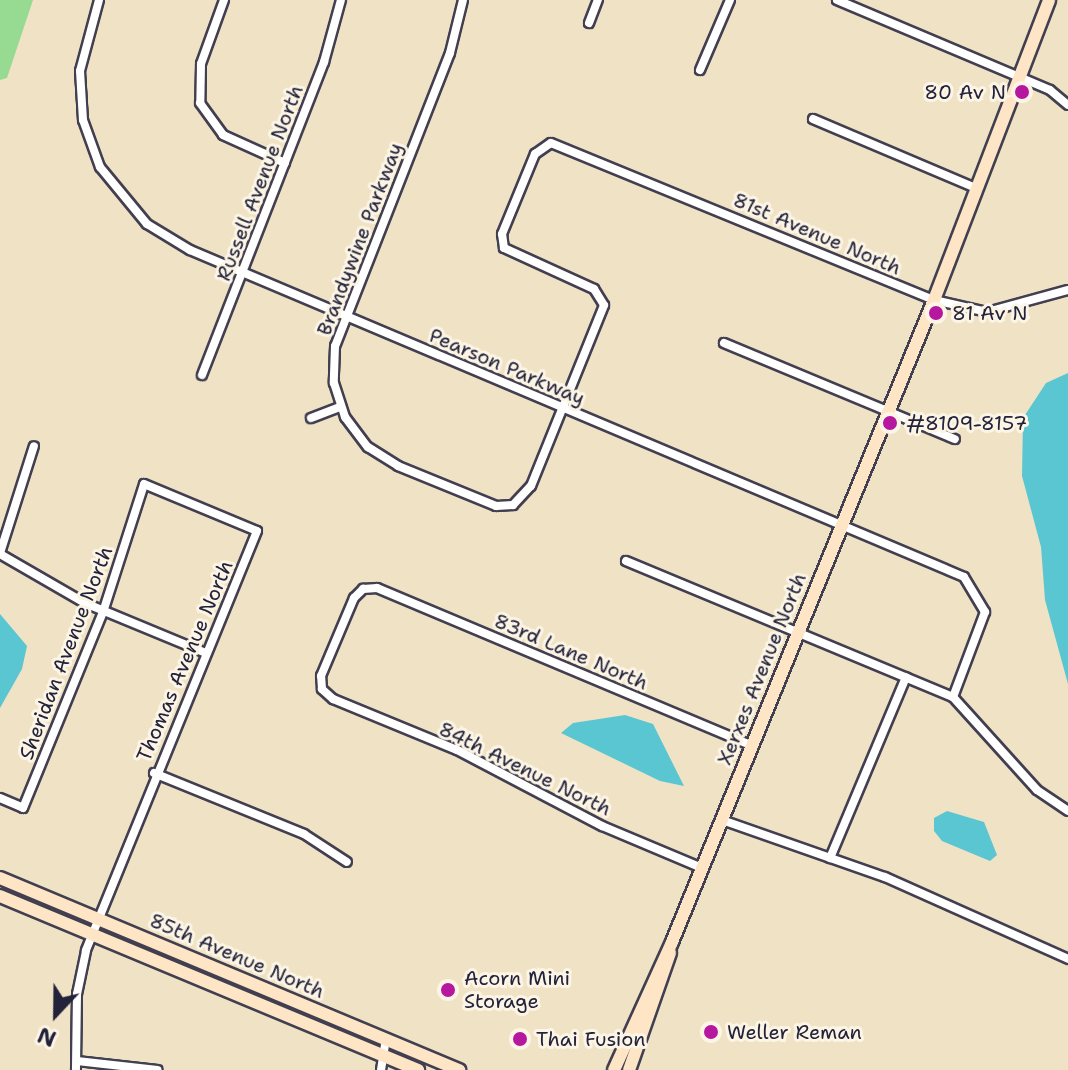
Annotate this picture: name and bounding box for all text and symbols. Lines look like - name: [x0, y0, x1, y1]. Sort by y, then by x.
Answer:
- place label: 80 Av N: [924, 80, 1006, 104]
- street label: Russell Avenue North: [212, 82, 308, 284]
- marker: 80 Av N: [1013, 83, 1031, 101]
- street label: Brandywine Parkway: [312, 139, 408, 339]
- street label: 81st Avenue North: [730, 188, 904, 280]
- place label: 81 Av N: [952, 301, 1028, 325]
- marker: 81 Av N: [927, 304, 945, 322]
- street label: Pearson Parkway: [426, 323, 588, 411]
- place label: #8109-8157: [906, 411, 1027, 435]
- marker: #8109-8157: [881, 414, 899, 432]
- street label: Sheridan Avenue North: [14, 543, 118, 763]
- street label: Thomas Avenue North: [132, 557, 238, 765]
- street label: Xerxes Avenue North: [713, 570, 811, 768]
- street label: 83rd Lane North: [491, 609, 651, 695]
- street label: 84th Avenue North: [435, 717, 615, 821]
- street label: 85th Avenue North: [146, 908, 328, 1004]
- place label: Acorn Mini Storage: [464, 966, 570, 1013]
- north arrow: [16, 974, 96, 1054]
- marker: Acorn Mini Storage: [439, 981, 457, 999]
- text: N: [33, 1020, 60, 1053]
- place label: Weller Reman: [727, 1020, 862, 1044]
- marker: Weller Reman: [702, 1023, 720, 1041]
- place label: Thai Fusion: [536, 1027, 646, 1051]
- marker: Thai Fusion: [511, 1030, 529, 1048]

